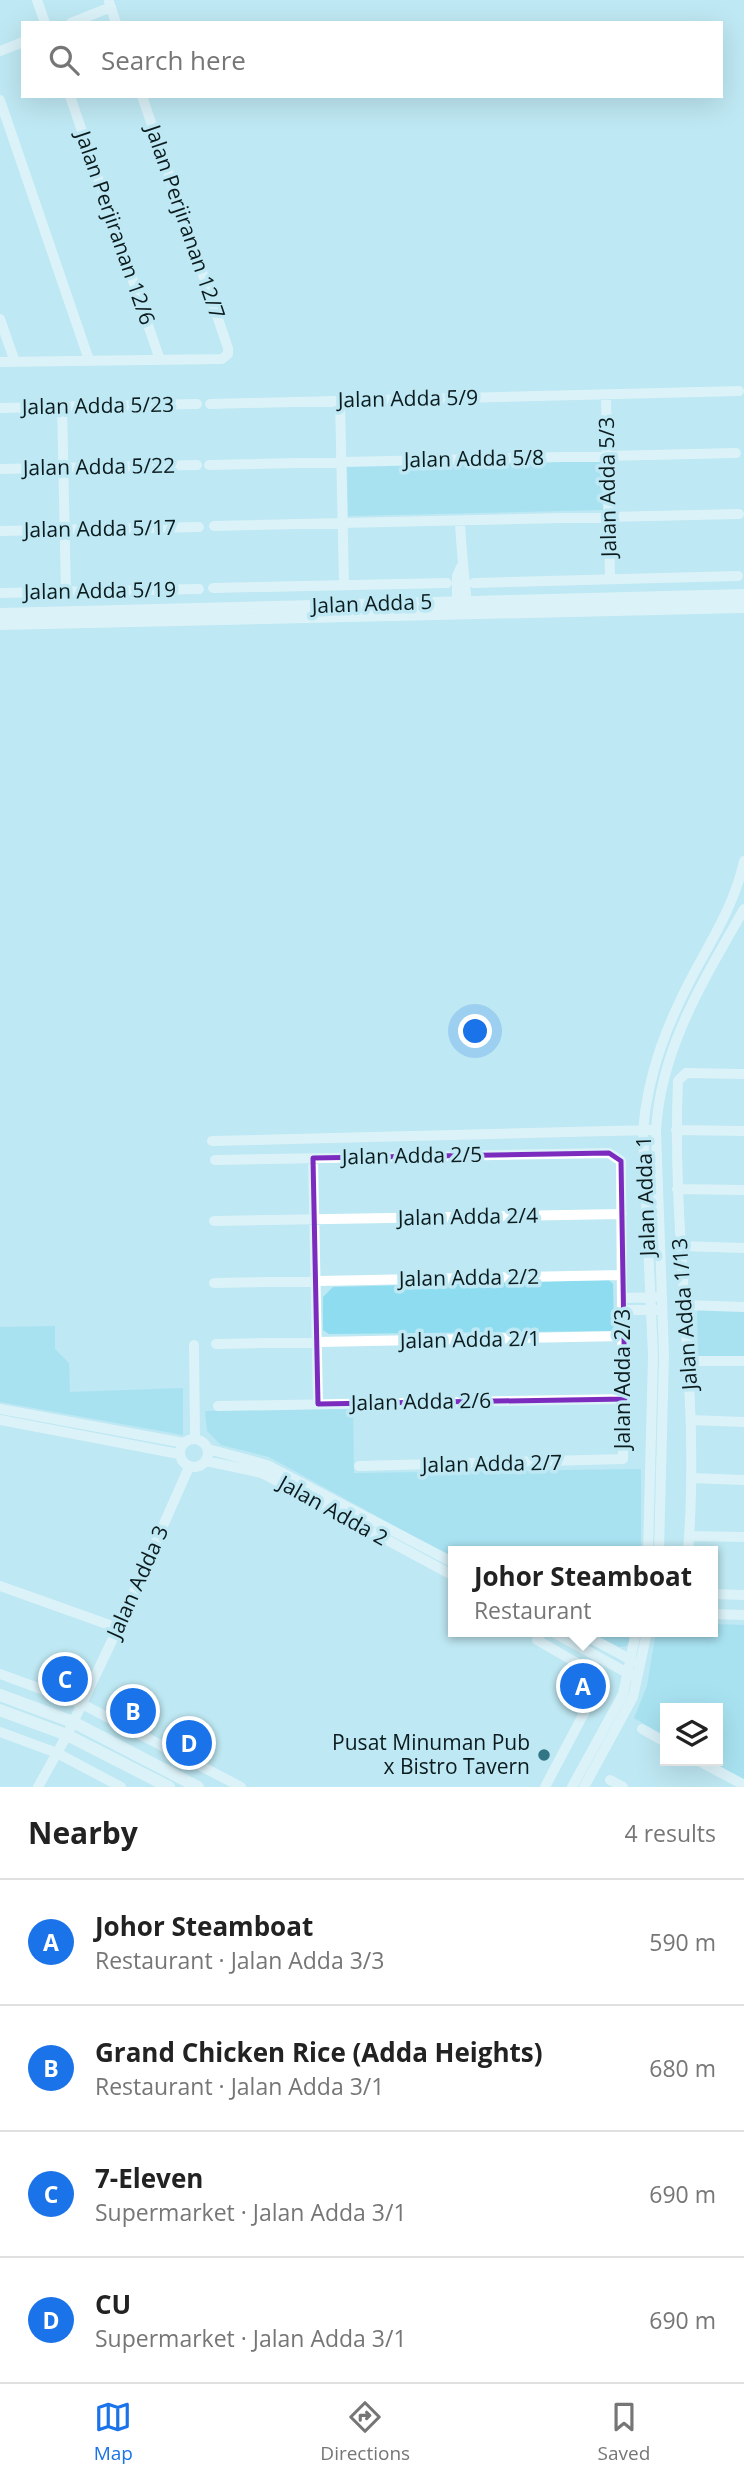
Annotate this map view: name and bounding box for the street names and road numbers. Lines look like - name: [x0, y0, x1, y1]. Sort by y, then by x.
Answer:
- street label: Jalan Perjiranan 12/7: [139, 119, 232, 322]
- street label: Jalan Perjiranan 12/6: [69, 125, 162, 328]
- street label: Jalan Adda 5/9: [336, 383, 478, 413]
- street label: Jalan Adda 5/23: [20, 390, 174, 420]
- street label: Jalan Adda 5/3: [592, 417, 622, 559]
- street label: Jalan Adda 5/8: [402, 443, 544, 473]
- street label: Jalan Adda 5/22: [21, 451, 175, 481]
- street label: Jalan Adda 5/17: [22, 513, 176, 543]
- street label: Jalan Adda 5/19: [22, 575, 176, 605]
- street label: Jalan Adda 5: [309, 587, 433, 619]
- street label: Jalan Adda 1: [629, 1135, 661, 1259]
- street label: Jalan Adda 2/5: [340, 1140, 482, 1170]
- street label: Jalan Adda 2/4: [396, 1201, 538, 1231]
- street label: Jalan Adda 1/13: [665, 1237, 703, 1393]
- street label: Jalan Adda 2/2: [397, 1262, 539, 1292]
- street label: Jalan Adda 2/3: [608, 1309, 636, 1451]
- street label: Jalan Adda 2/1: [398, 1324, 540, 1354]
- street label: Jalan Adda 2/6: [349, 1386, 491, 1416]
- street label: Jalan Adda 2/7: [420, 1448, 562, 1478]
- street label: Jalan Adda 2: [272, 1468, 393, 1552]
- street label: Jalan Adda 3: [99, 1521, 174, 1644]

